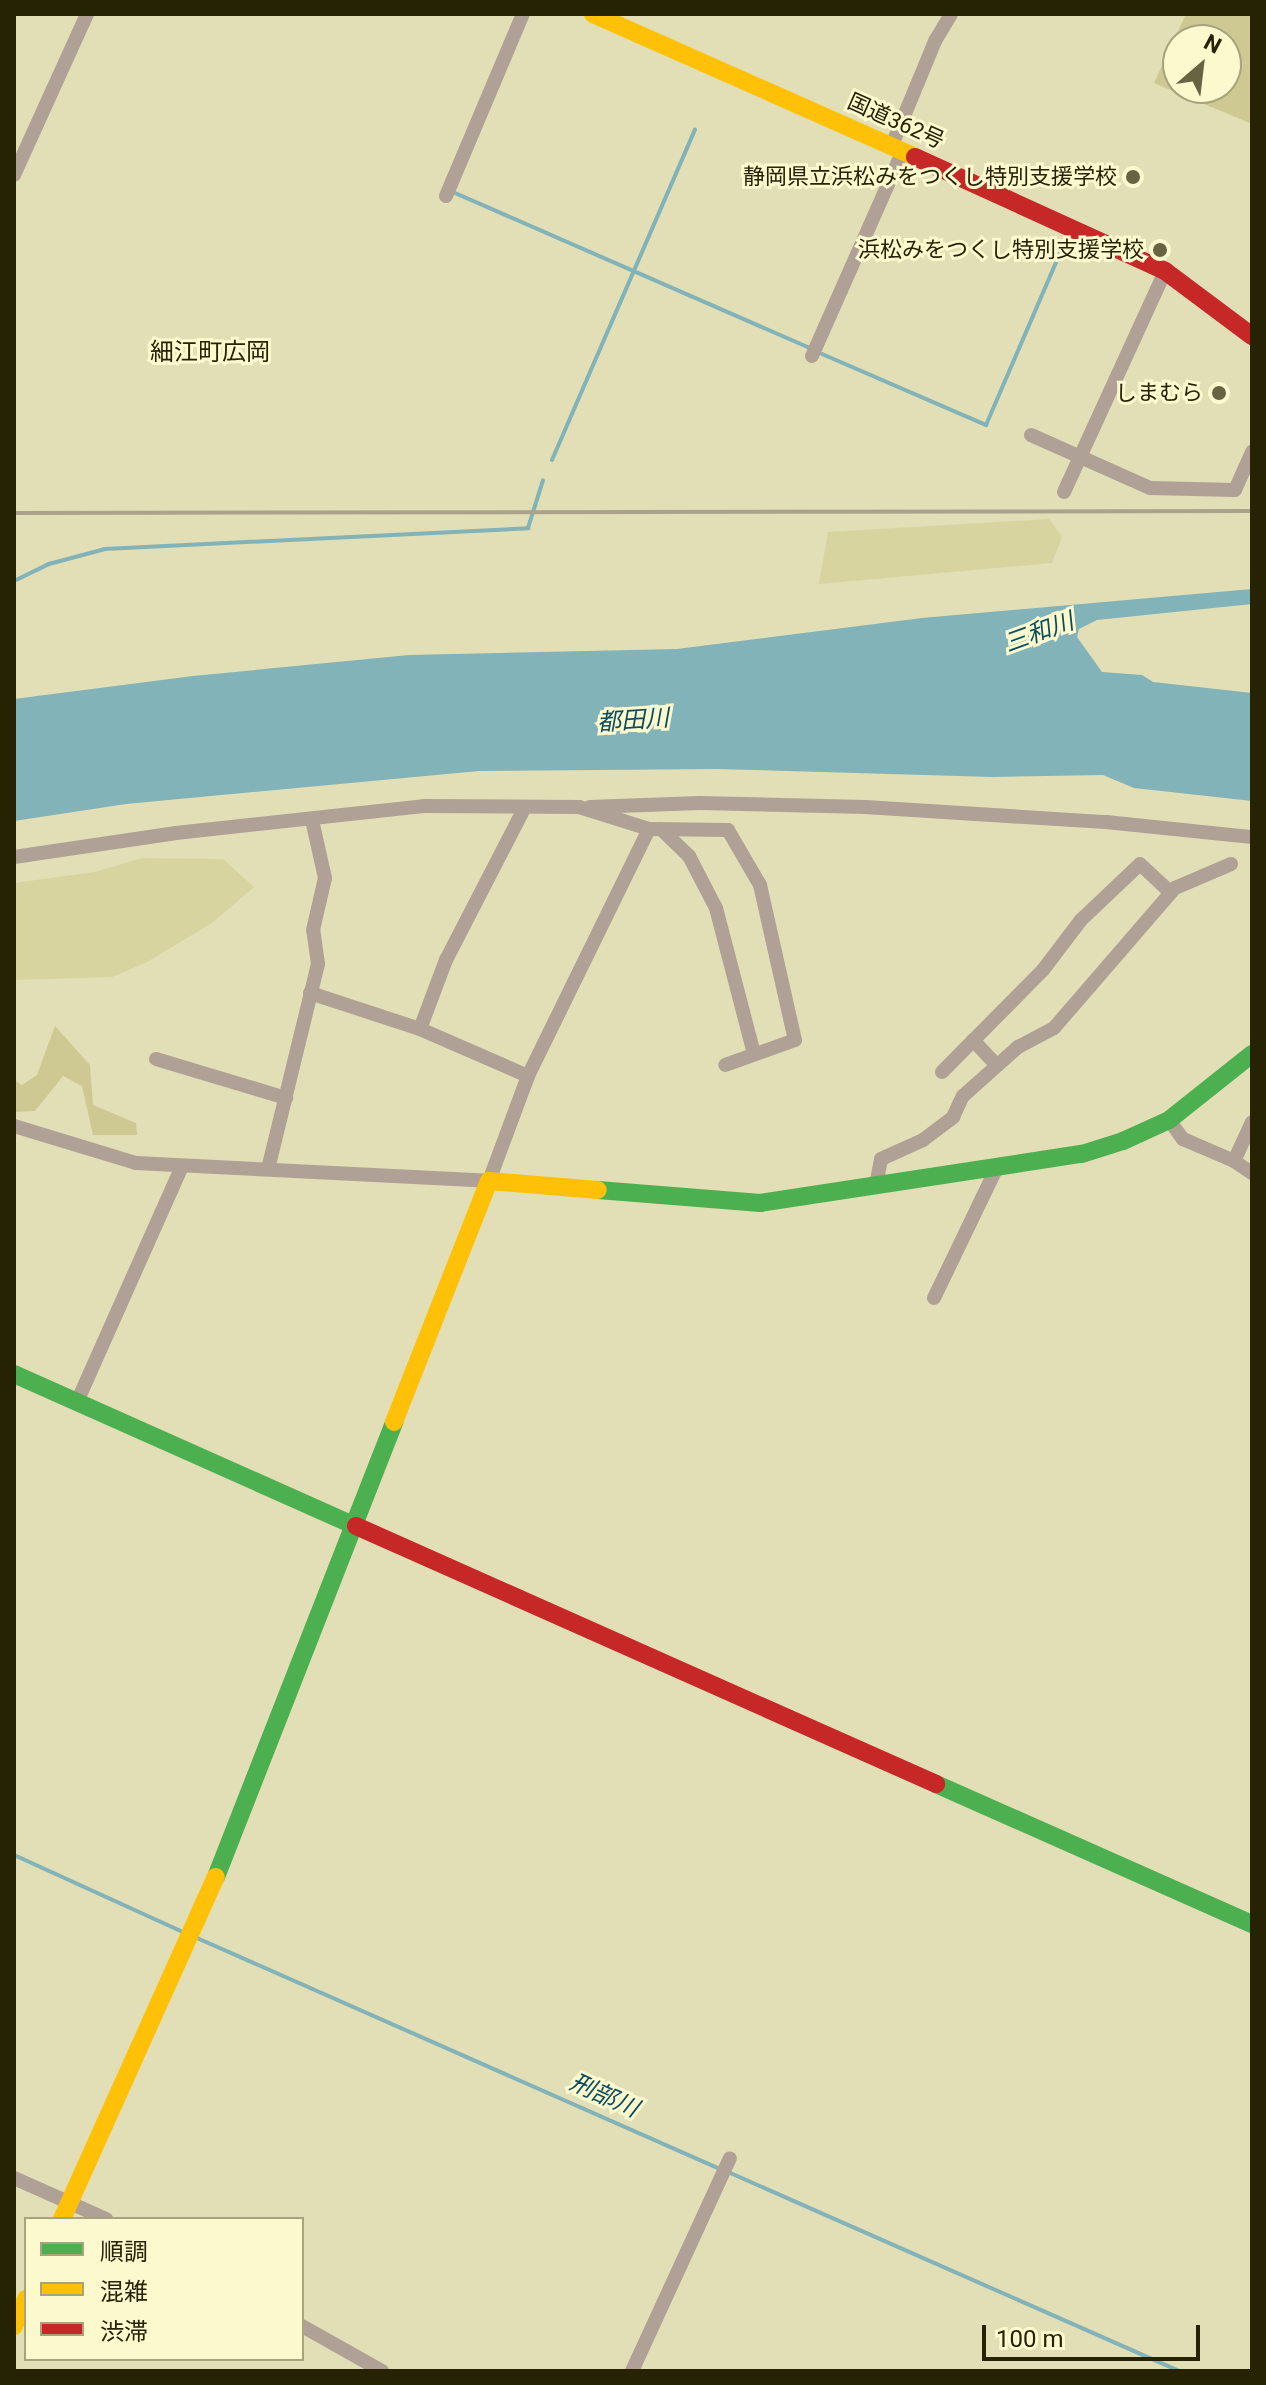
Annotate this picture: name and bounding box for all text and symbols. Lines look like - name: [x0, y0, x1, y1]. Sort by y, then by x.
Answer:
- north arrow: [1162, 24, 1242, 104]
- text: N: [1200, 29, 1225, 59]
- street label: 国道362号: [844, 88, 948, 154]
- place label: 静岡県立浜松みをつくし特別支援学校: [743, 164, 1117, 190]
- marker: 静岡県立浜松みをつくし特別支援学校: [1124, 168, 1142, 186]
- place label: 浜松みをつくし特別支援学校: [858, 237, 1144, 263]
- marker: 浜松みをつくし特別支援学校: [1151, 241, 1169, 259]
- district label: 細江町広岡: [150, 339, 270, 367]
- place label: しまむら: [1115, 380, 1203, 406]
- marker: しまむら: [1210, 384, 1228, 402]
- water label: 三和川: [1000, 607, 1078, 659]
- water label: 都田川: [596, 704, 670, 738]
- water label: 刑部川: [565, 2068, 643, 2124]
- legend: [24, 2217, 304, 2361]
- text: 順調: [100, 2238, 148, 2266]
- text: 混雑: [100, 2278, 148, 2306]
- scale bar: [986, 2309, 1204, 2359]
- text: 渋滞: [100, 2318, 148, 2346]
- text: 100 m: [996, 2325, 1063, 2353]

